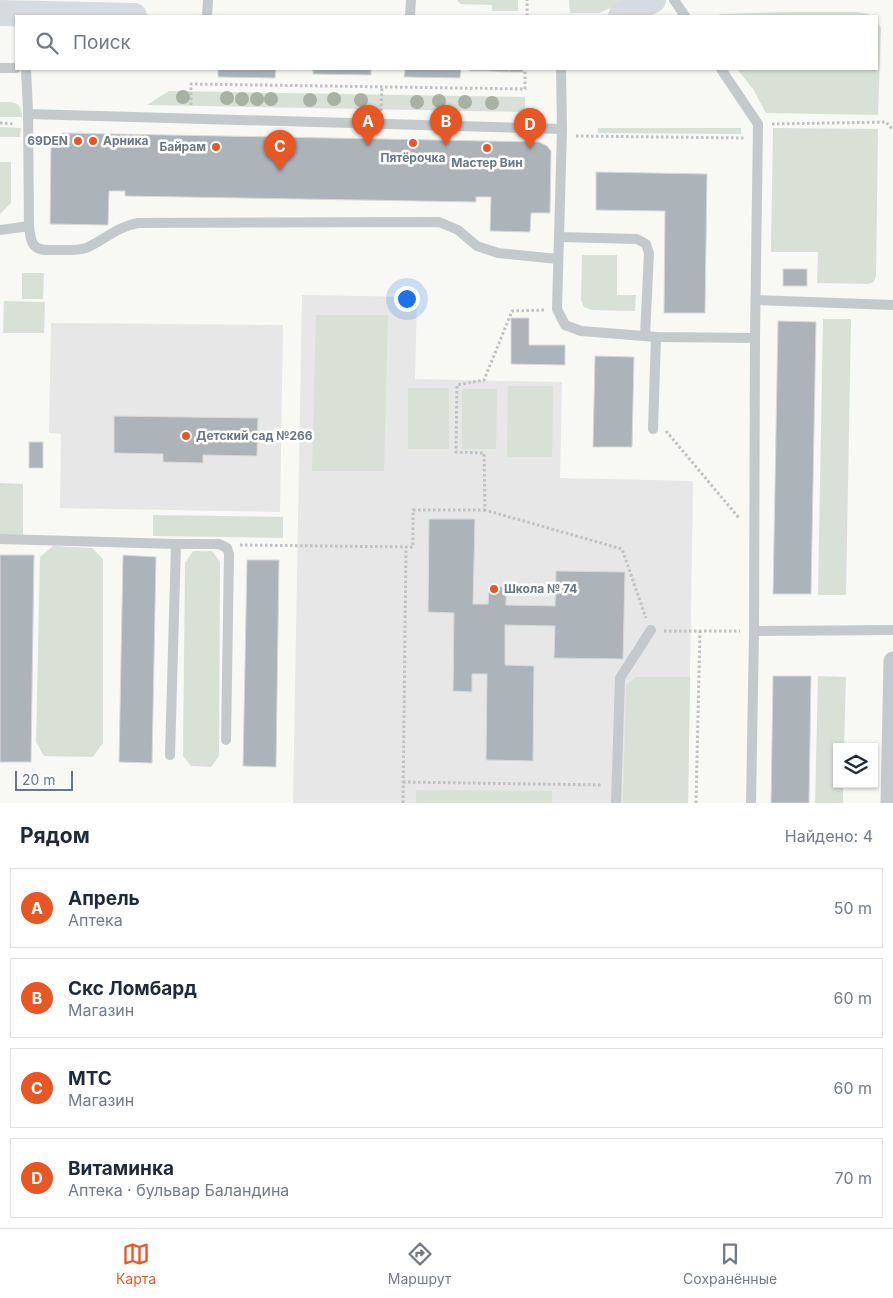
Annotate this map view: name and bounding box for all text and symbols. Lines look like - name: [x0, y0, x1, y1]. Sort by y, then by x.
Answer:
- search box: [15, 15, 878, 70]
- icon: search: [33, 29, 61, 57]
- text: Поиск: [73, 31, 131, 54]
- pin: A: [352, 105, 384, 146]
- pin: B: [430, 105, 462, 146]
- pin: D: [514, 108, 546, 149]
- pin: C: [264, 130, 296, 171]
- place label: 69DEN: [27, 133, 68, 148]
- place label: Арника: [103, 133, 148, 148]
- marker: 69DEN: [72, 135, 84, 147]
- marker: Арника: [87, 135, 99, 147]
- marker: Пятёрочка: [407, 137, 419, 149]
- place label: Байрам: [159, 139, 206, 154]
- marker: Байрам: [210, 141, 222, 153]
- marker: Мастер Вин: [481, 142, 493, 154]
- place label: Пятёрочка: [380, 150, 446, 165]
- place label: Мастер Вин: [451, 155, 523, 170]
- your location: [394, 286, 420, 312]
- place label: Детский сад №266: [196, 428, 313, 443]
- marker: Детский сад №266: [180, 430, 192, 442]
- place label: Школа № 74: [504, 581, 577, 596]
- marker: Школа № 74: [488, 583, 500, 595]
- map controls: [833, 743, 878, 788]
- button: layers: [833, 743, 878, 788]
- scale bar: [15, 768, 72, 791]
- text: 20 m: [22, 771, 56, 788]
- text: Рядом: [20, 823, 90, 848]
- text: Найдено: 4: [785, 826, 873, 846]
- text: Апрель: [68, 887, 140, 910]
- text: A: [31, 898, 43, 918]
- text: 50 m: [834, 898, 872, 918]
- text: Аптека: [68, 910, 123, 930]
- text: Скс Ломбард: [68, 977, 197, 1000]
- text: B: [32, 988, 42, 1008]
- text: 60 m: [833, 988, 872, 1008]
- text: Магазин: [68, 1000, 134, 1020]
- text: МТС: [68, 1067, 112, 1090]
- text: C: [31, 1078, 43, 1098]
- text: 60 m: [833, 1078, 872, 1098]
- text: Магазин: [68, 1090, 134, 1110]
- text: Витаминка: [68, 1157, 174, 1180]
- text: D: [31, 1168, 43, 1188]
- text: 70 m: [835, 1168, 872, 1188]
- text: Аптека · бульвар Баландина: [68, 1180, 289, 1200]
- tab: Карта: [116, 1240, 156, 1287]
- tab: Маршрут: [388, 1240, 451, 1287]
- tab: Сохранённые: [683, 1240, 777, 1287]

